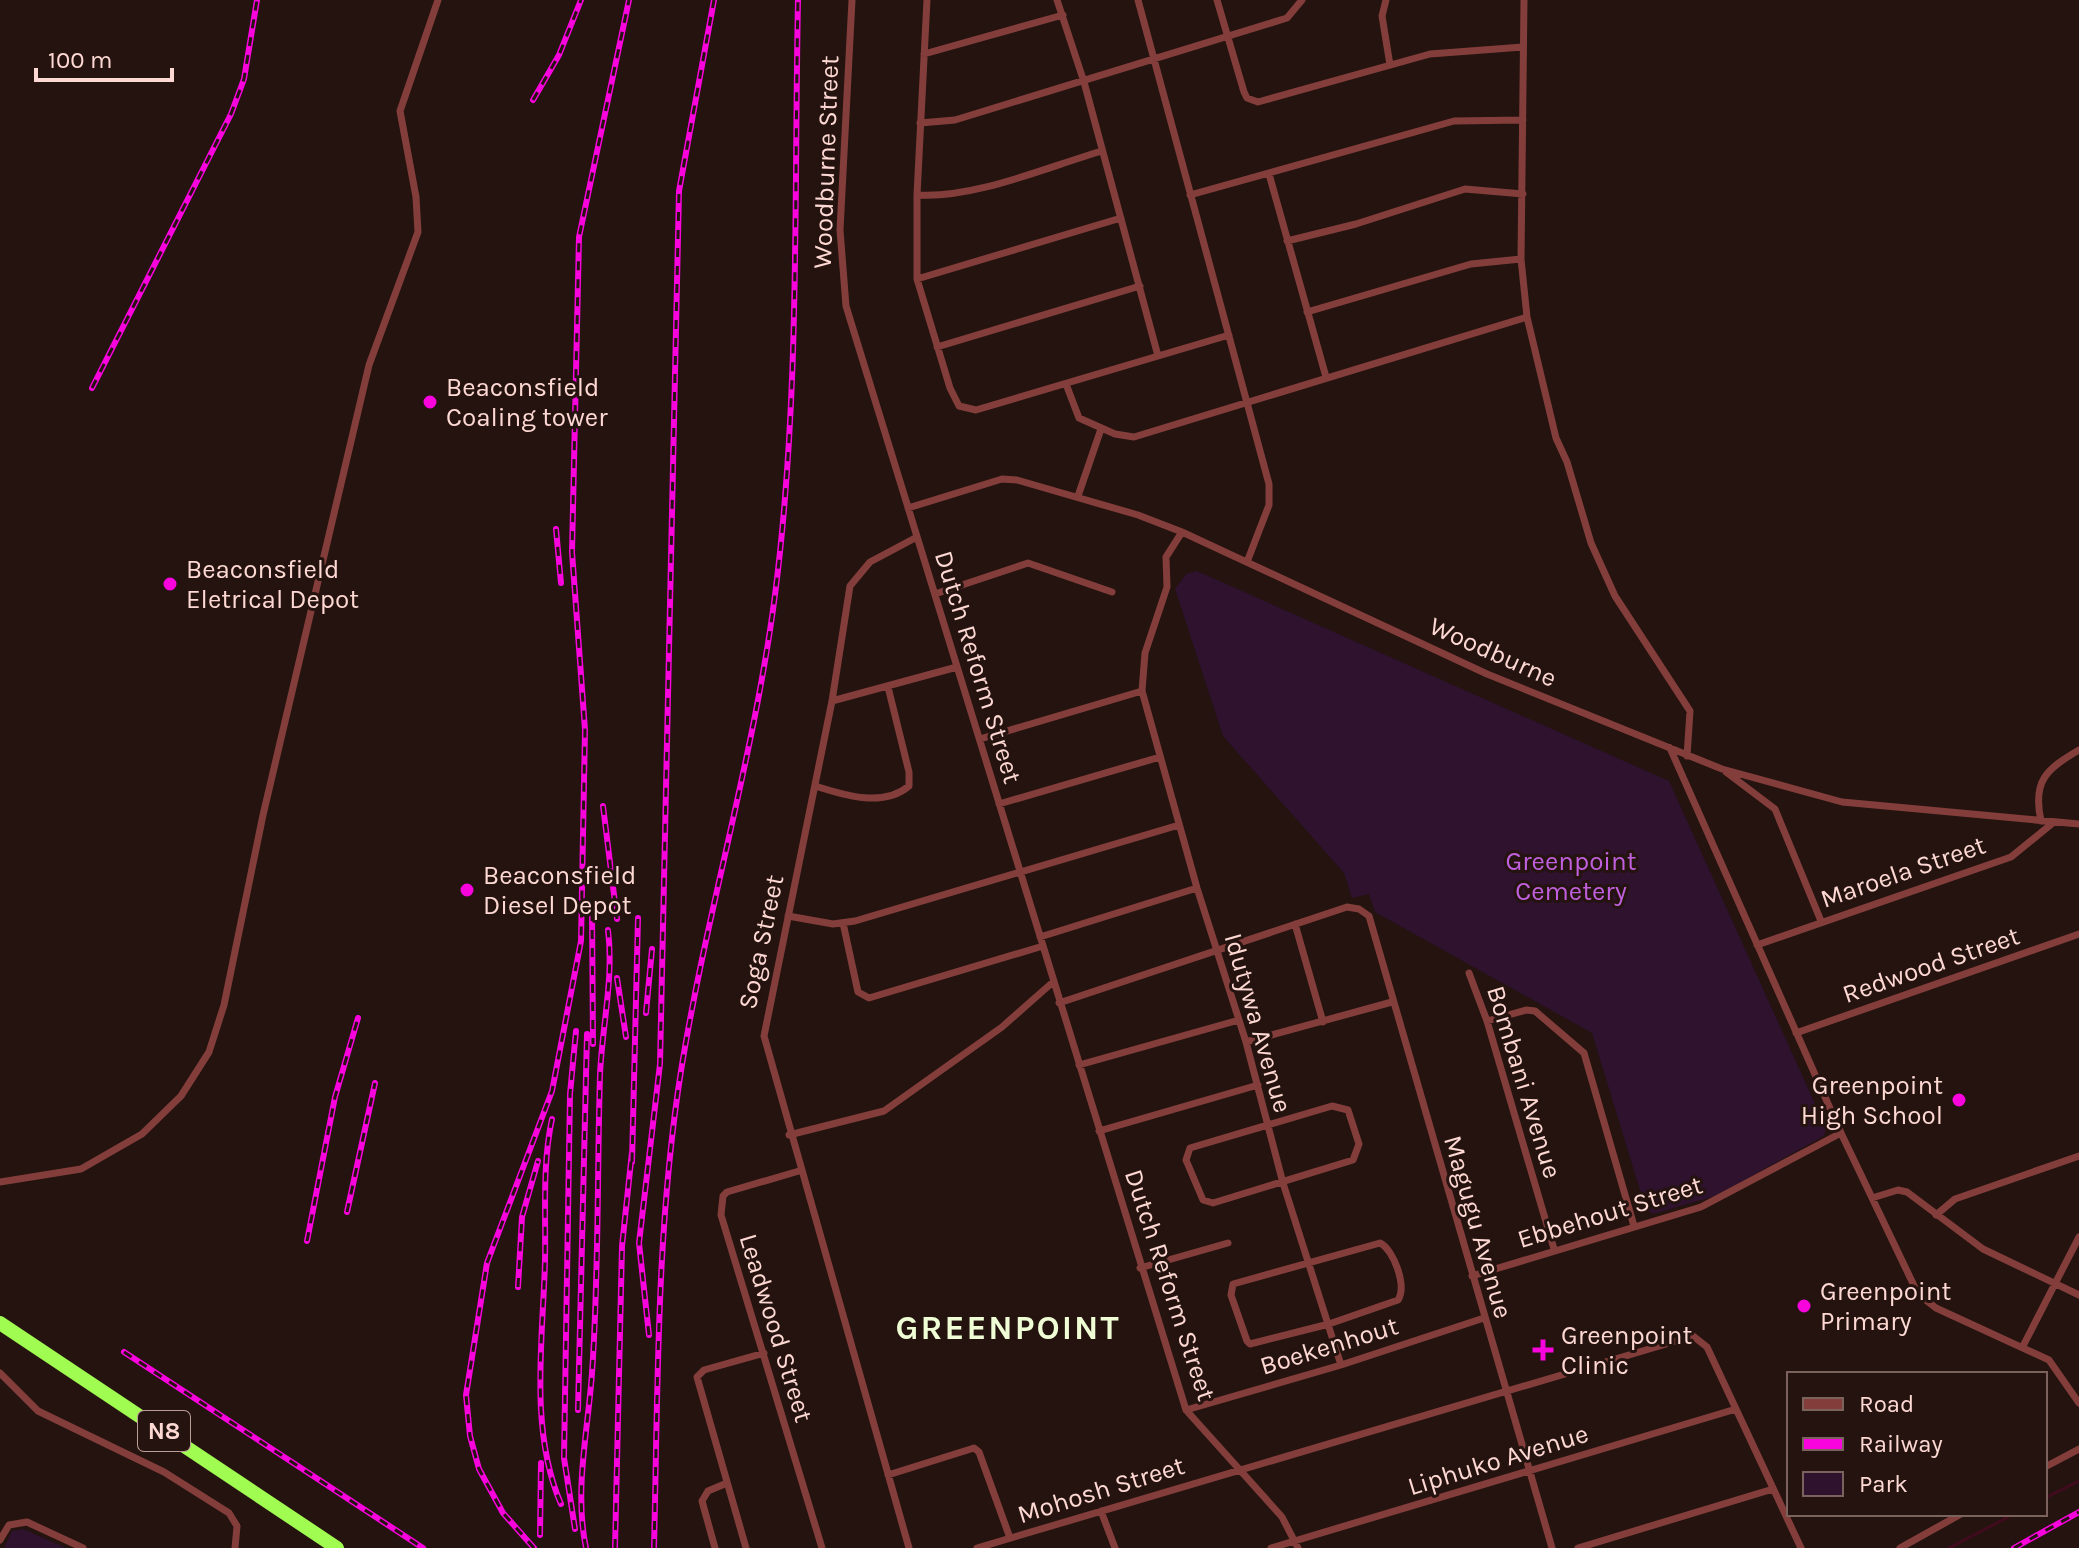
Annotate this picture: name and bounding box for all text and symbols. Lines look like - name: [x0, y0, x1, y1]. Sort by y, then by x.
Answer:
- scale bar: [36, 32, 172, 82]
- text: 100 m: [48, 46, 113, 74]
- street label: Woodburne Street: [807, 55, 845, 269]
- place label: Beaconsfield Coaling tower: [446, 372, 608, 433]
- marker: Beaconsfield Coaling tower: [421, 393, 439, 411]
- street label: Dutch Reform Street: [928, 547, 1028, 787]
- place label: Beaconsfield Eletrical Depot: [186, 554, 359, 615]
- marker: Beaconsfield Eletrical Depot: [161, 575, 179, 593]
- street label: Woodburne: [1425, 610, 1561, 694]
- street label: Maroela Street: [1816, 829, 1990, 915]
- park label: Greenpoint Cemetery: [1505, 846, 1637, 907]
- place label: Beaconsfield Diesel Depot: [483, 860, 637, 921]
- street label: Soga Street: [732, 872, 790, 1012]
- marker: Beaconsfield Diesel Depot: [458, 881, 476, 899]
- street label: Redwood Street: [1839, 920, 2024, 1010]
- street label: Idutywa Avenue: [1218, 930, 1298, 1116]
- street label: Bombani Avenue: [1480, 982, 1568, 1182]
- place label: Greenpoint High School: [1801, 1070, 1943, 1131]
- marker: Greenpoint High School: [1950, 1091, 1968, 1109]
- street label: Magugu Avenue: [1437, 1132, 1519, 1322]
- street label: Dutch Reform Street: [1118, 1165, 1222, 1405]
- street label: Ebbehout Street: [1514, 1169, 1706, 1255]
- street label: Leadwood Street: [733, 1230, 819, 1426]
- place label: Greenpoint Primary: [1820, 1276, 1951, 1337]
- marker: Greenpoint Primary: [1795, 1297, 1813, 1315]
- district label: GREENPOINT: [896, 1308, 1120, 1348]
- street label: Boekenhout: [1256, 1310, 1402, 1382]
- place label: Greenpoint Clinic: [1561, 1320, 1692, 1381]
- marker: Greenpoint Clinic: [1532, 1339, 1554, 1361]
- legend: [1787, 1372, 2047, 1516]
- text: Road: [1859, 1390, 1914, 1418]
- road number: N8: [138, 1411, 190, 1451]
- street label: Liphuko Avenue: [1404, 1418, 1592, 1502]
- text: Railway: [1859, 1430, 1943, 1458]
- street label: Mohosh Street: [1014, 1450, 1188, 1530]
- text: Park: [1859, 1470, 1908, 1498]

